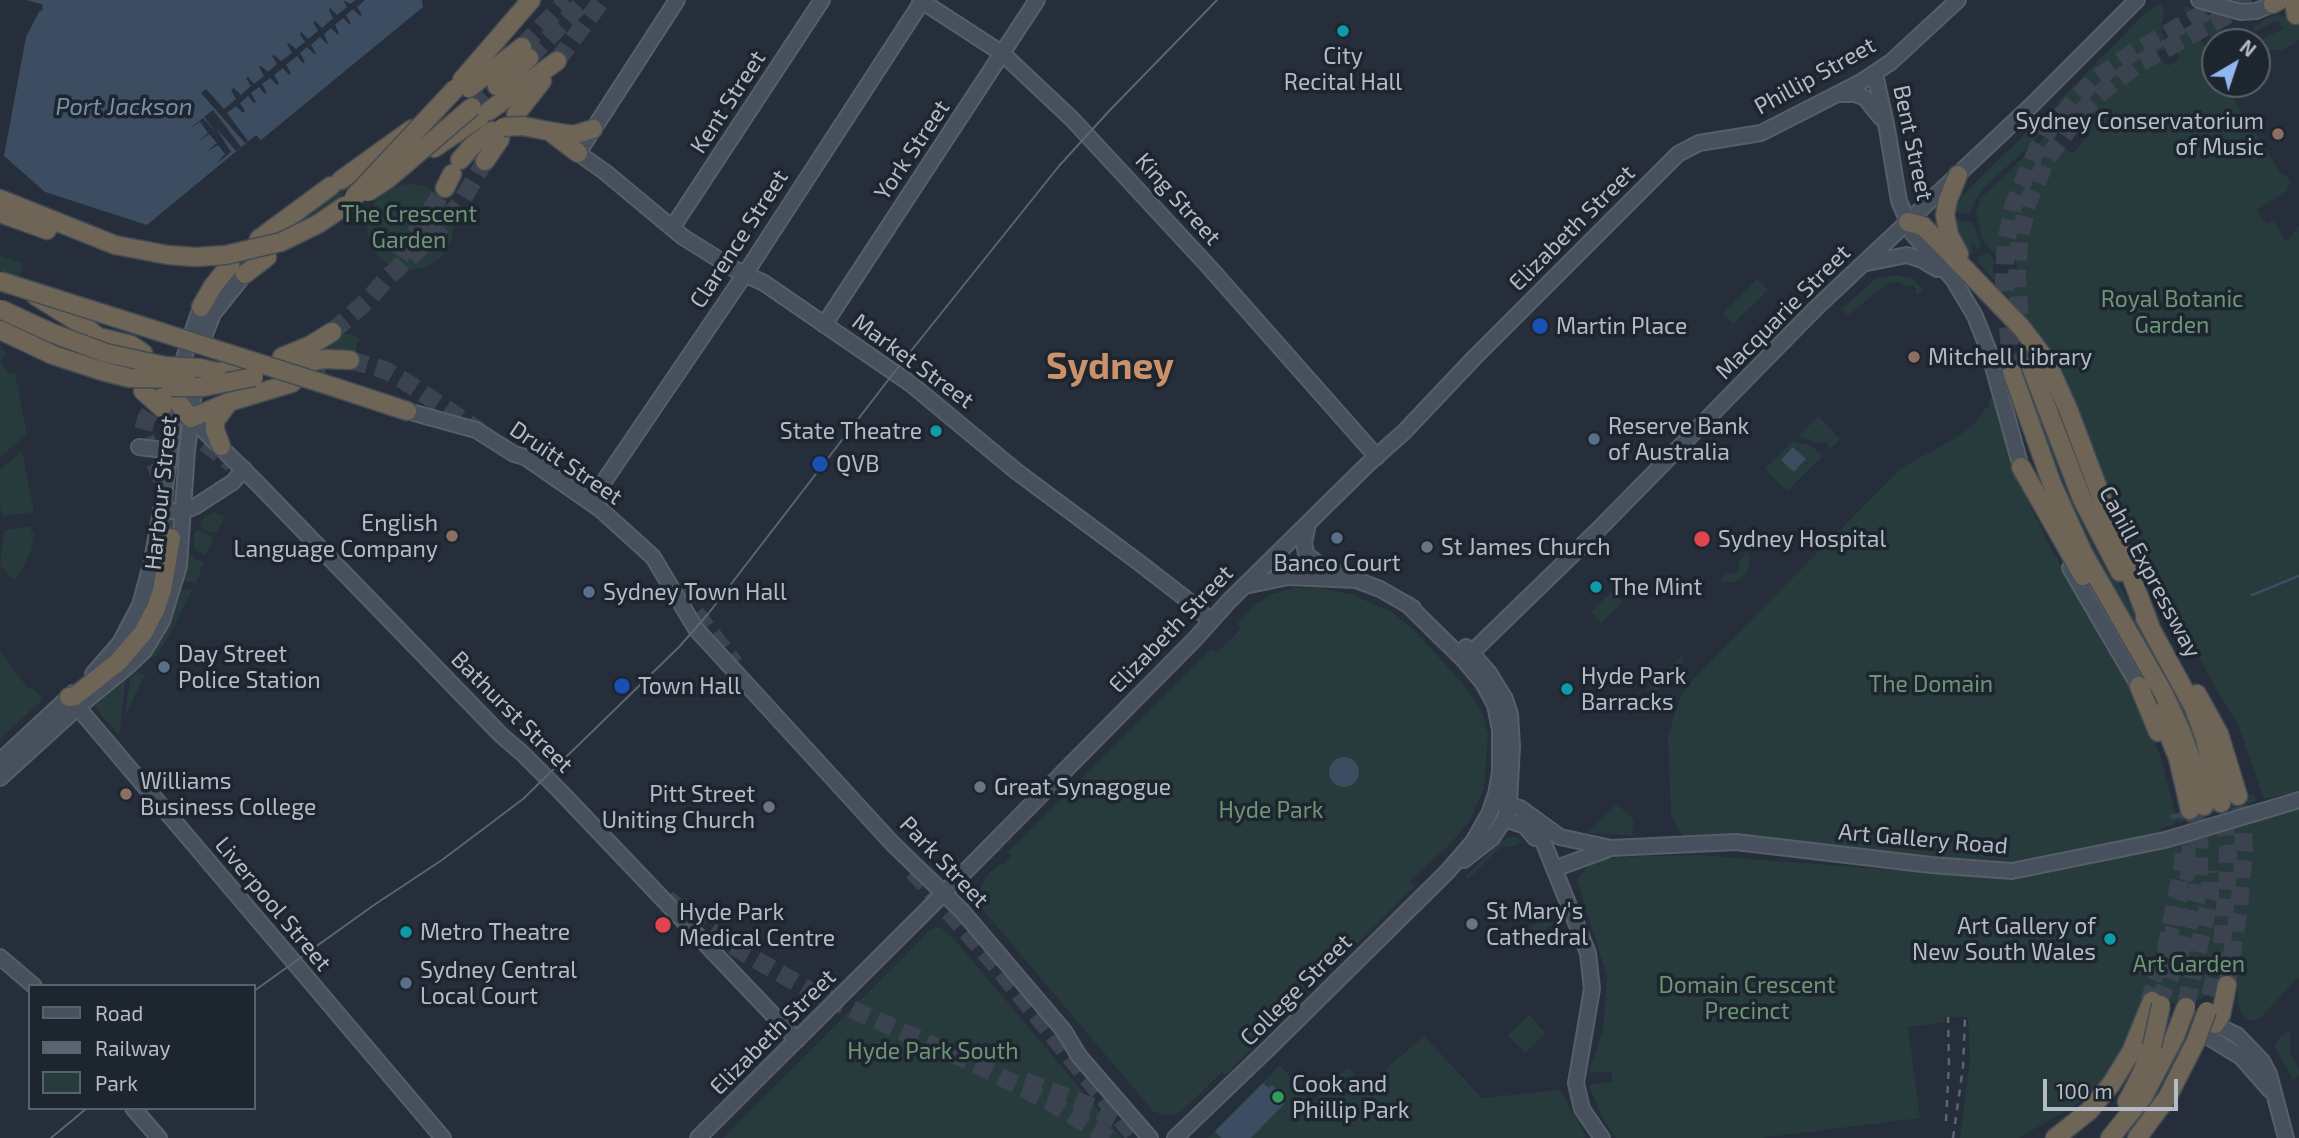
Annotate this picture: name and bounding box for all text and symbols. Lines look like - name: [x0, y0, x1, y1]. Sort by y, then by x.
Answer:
- marker: City Recital Hall: [1335, 23, 1351, 39]
- north arrow: [2201, 28, 2271, 98]
- street label: Phillip Street: [1750, 31, 1880, 121]
- text: N: [2236, 35, 2261, 61]
- place label: City Recital Hall: [1284, 42, 1402, 96]
- street label: Kent Street: [685, 45, 771, 159]
- street label: Bent Street: [1887, 83, 1939, 203]
- water label: Port Jackson: [55, 93, 193, 121]
- street label: York Street: [869, 95, 955, 205]
- place label: Sydney Conservatorium of Music: [2016, 107, 2264, 161]
- marker: Sydney Conservatorium of Music: [2270, 126, 2286, 142]
- street label: King Street: [1129, 147, 1227, 251]
- street label: Elizabeth Street: [1503, 159, 1641, 297]
- street label: Clarence Street: [684, 165, 794, 313]
- park label: The Crescent Garden: [341, 200, 477, 254]
- street label: Macquarie Street: [1710, 239, 1856, 385]
- park label: Royal Botanic Garden: [2101, 285, 2243, 339]
- street label: Market Street: [847, 308, 979, 414]
- place label: Martin Place: [1556, 312, 1687, 340]
- marker: Martin Place: [1530, 316, 1550, 336]
- place label: Mitchell Library: [1928, 343, 2092, 371]
- district label: Sydney: [1046, 345, 1174, 389]
- marker: Mitchell Library: [1906, 349, 1922, 365]
- place label: Reserve Bank of Australia: [1608, 412, 1749, 466]
- street label: Harbour Street: [139, 415, 183, 571]
- street label: Druitt Street: [504, 415, 628, 511]
- place label: State Theatre: [780, 417, 922, 445]
- marker: State Theatre: [928, 423, 944, 439]
- marker: Reserve Bank of Australia: [1586, 431, 1602, 447]
- place label: QVB: [836, 450, 880, 478]
- marker: QVB: [810, 454, 830, 474]
- street label: Cahill Expressway: [2093, 482, 2207, 662]
- place label: English Language Company: [234, 509, 438, 563]
- place label: Sydney Hospital: [1718, 525, 1886, 553]
- marker: English Language Company: [444, 528, 460, 544]
- marker: Sydney Hospital: [1692, 529, 1712, 549]
- marker: Banco Court: [1329, 530, 1345, 546]
- place label: St James Church: [1441, 533, 1611, 561]
- marker: St James Church: [1419, 539, 1435, 555]
- place label: Banco Court: [1274, 549, 1400, 577]
- street label: Elizabeth Street: [1103, 560, 1239, 698]
- place label: The Mint: [1610, 573, 1702, 601]
- place label: Sydney Town Hall: [603, 578, 787, 606]
- marker: The Mint: [1588, 579, 1604, 595]
- marker: Sydney Town Hall: [581, 584, 597, 600]
- place label: Day Street Police Station: [178, 640, 321, 694]
- street label: Bathurst Street: [445, 645, 579, 779]
- marker: Day Street Police Station: [156, 659, 172, 675]
- place label: Hyde Park Barracks: [1581, 662, 1686, 716]
- park label: The Domain: [1869, 670, 1993, 698]
- place label: Town Hall: [638, 672, 741, 700]
- marker: Town Hall: [612, 676, 632, 696]
- marker: Hyde Park Barracks: [1559, 681, 1575, 697]
- place label: Williams Business College: [140, 767, 316, 821]
- place label: Great Synagogue: [994, 773, 1171, 801]
- marker: Great Synagogue: [972, 779, 988, 795]
- place label: Pitt Street Uniting Church: [602, 780, 755, 834]
- marker: Williams Business College: [118, 786, 134, 802]
- park label: Hyde Park: [1218, 796, 1324, 824]
- marker: Pitt Street Uniting Church: [761, 799, 777, 815]
- street label: Park Street: [894, 811, 994, 913]
- street label: Art Gallery Road: [1837, 818, 2009, 860]
- street label: Liverpool Street: [209, 831, 337, 977]
- place label: St Mary's Cathedral: [1486, 897, 1588, 951]
- place label: Hyde Park Medical Centre: [679, 898, 835, 952]
- place label: Art Gallery of New South Wales: [1912, 912, 2096, 966]
- marker: Hyde Park Medical Centre: [653, 915, 673, 935]
- marker: St Mary's Cathedral: [1464, 916, 1480, 932]
- place label: Metro Theatre: [420, 918, 570, 946]
- marker: Metro Theatre: [398, 924, 414, 940]
- street label: College Street: [1235, 929, 1357, 1051]
- marker: Art Gallery of New South Wales: [2102, 931, 2118, 947]
- park label: Art Garden: [2133, 950, 2245, 978]
- place label: Sydney Central Local Court: [420, 956, 577, 1010]
- street label: Elizabeth Street: [704, 963, 842, 1101]
- park label: Domain Crescent Precinct: [1659, 971, 1835, 1025]
- marker: Sydney Central Local Court: [398, 975, 414, 991]
- legend: [28, 984, 256, 1110]
- text: Road: [95, 1000, 143, 1025]
- text: Railway: [95, 1035, 171, 1060]
- park label: Hyde Park South: [847, 1037, 1019, 1065]
- scale bar: [2047, 1064, 2182, 1108]
- text: Park: [95, 1070, 138, 1095]
- place label: Cook and Phillip Park: [1292, 1070, 1410, 1124]
- text: 100 m: [2056, 1078, 2113, 1103]
- marker: Cook and Phillip Park: [1270, 1089, 1286, 1105]

